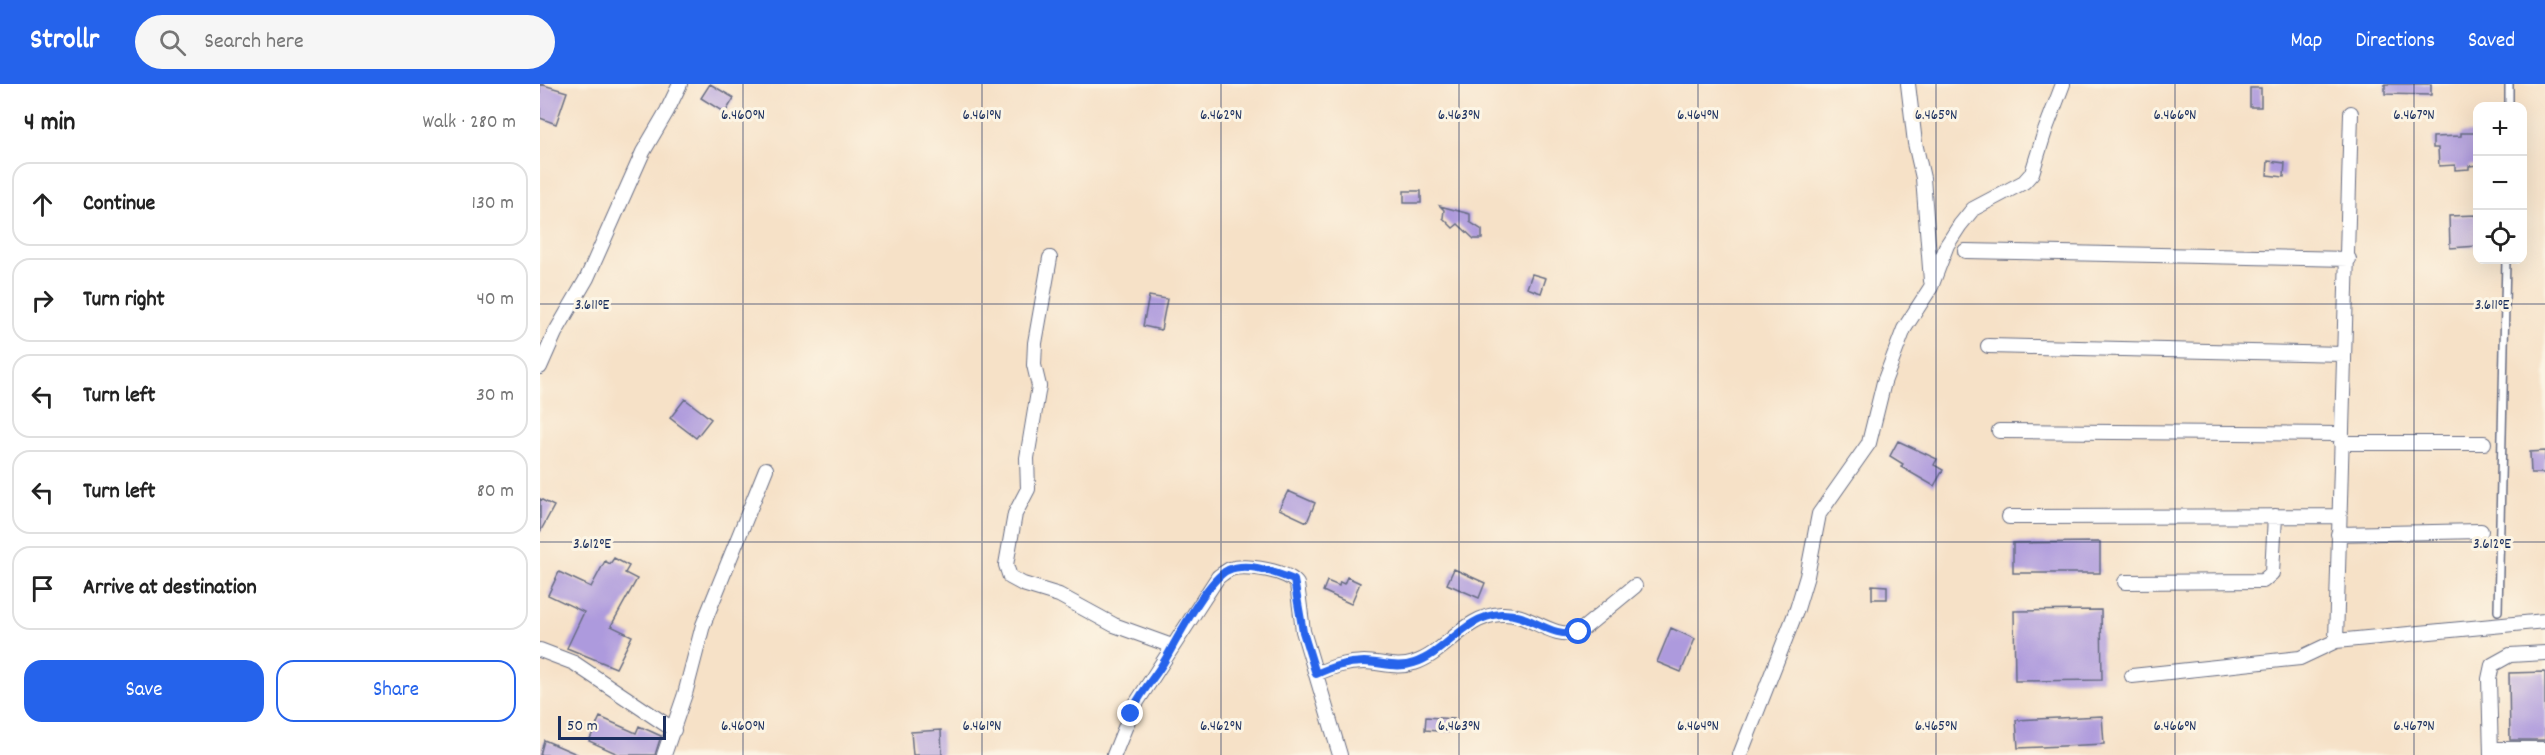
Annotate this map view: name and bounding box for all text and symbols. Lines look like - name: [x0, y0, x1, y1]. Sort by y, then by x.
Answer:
- search box: [135, 15, 555, 69]
- text: Strollr: [30, 22, 99, 62]
- icon: search: [156, 26, 189, 59]
- text: Search here: [204, 27, 304, 58]
- text: Map: [2291, 27, 2322, 57]
- text: Directions: [2355, 27, 2435, 57]
- text: Saved: [2468, 27, 2515, 57]
- map controls: [2473, 102, 2527, 264]
- button: +: [2473, 102, 2527, 156]
- text: 4 min: [24, 105, 75, 142]
- text: 6.460°N: [721, 105, 765, 127]
- text: 6.461°N: [963, 105, 1001, 127]
- text: 6.462°N: [1200, 105, 1242, 127]
- text: 6.463°N: [1438, 105, 1480, 127]
- text: 6.464°N: [1677, 105, 1719, 127]
- text: 6.465°N: [1915, 105, 1957, 127]
- text: 6.466°N: [2154, 105, 2197, 127]
- text: 6.467°N: [2393, 105, 2435, 127]
- text: Walk · 280 m: [422, 109, 516, 137]
- button: −: [2473, 156, 2527, 210]
- icon: ahead: [26, 188, 59, 221]
- text: Continue: [83, 189, 155, 220]
- text: 130 m: [472, 190, 514, 218]
- button: locate: [2473, 210, 2527, 264]
- icon: right: [26, 284, 59, 317]
- text: Turn right: [83, 285, 165, 316]
- text: 40 m: [476, 286, 514, 314]
- text: 3.611°E: [575, 295, 610, 317]
- text: 3.611°E: [2475, 295, 2510, 317]
- icon: left: [26, 380, 59, 413]
- text: Turn left: [83, 381, 155, 412]
- text: 30 m: [476, 382, 514, 410]
- icon: left: [26, 476, 59, 509]
- text: Turn left: [83, 477, 155, 508]
- text: 80 m: [477, 478, 514, 506]
- text: 3.612°E: [573, 534, 611, 556]
- text: 3.612°E: [2473, 534, 2511, 556]
- icon: arrive: [26, 572, 59, 605]
- text: Arrive at destination: [83, 573, 257, 604]
- route start: [1565, 618, 1591, 644]
- button: Save: [24, 660, 264, 722]
- button: Share: [276, 660, 516, 722]
- route end: [1117, 700, 1143, 726]
- scale bar: [558, 713, 666, 740]
- text: 50 m: [567, 715, 598, 738]
- text: 6.460°N: [721, 716, 765, 738]
- text: 6.461°N: [963, 716, 1001, 738]
- text: 6.462°N: [1200, 716, 1242, 738]
- text: 6.463°N: [1438, 716, 1480, 738]
- text: 6.464°N: [1677, 716, 1719, 738]
- text: 6.465°N: [1915, 716, 1957, 738]
- text: 6.466°N: [2154, 716, 2197, 738]
- text: 6.467°N: [2393, 716, 2435, 738]

